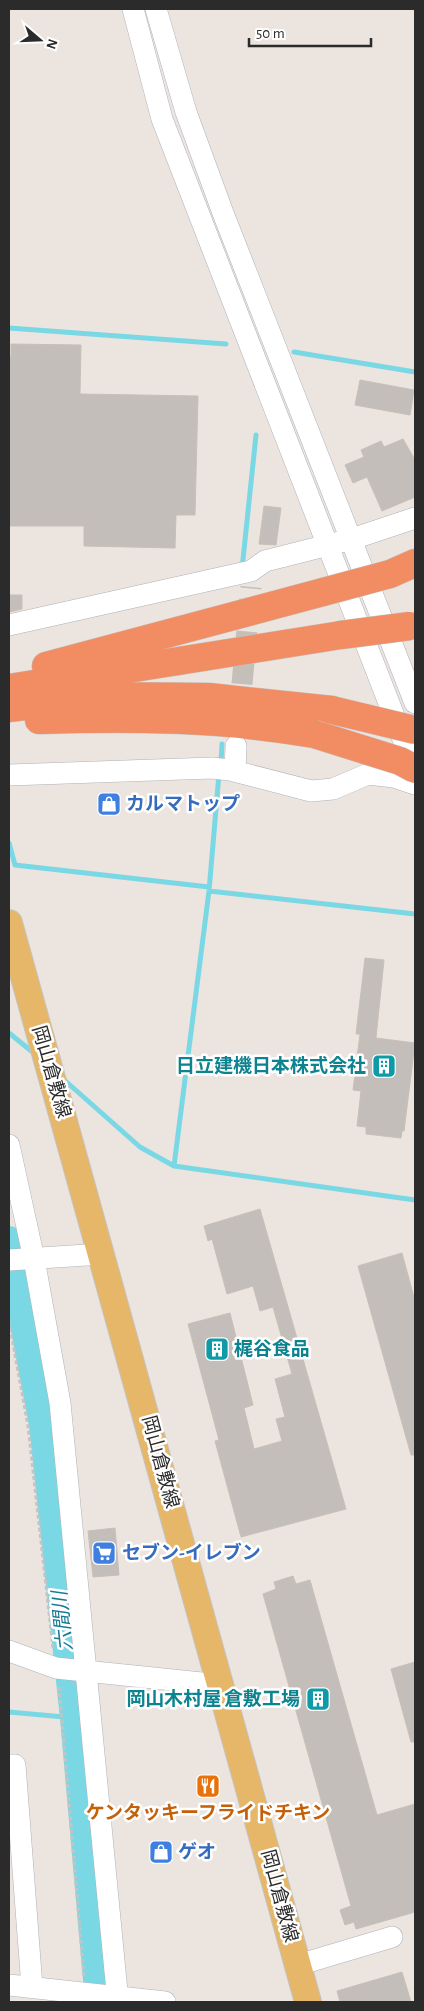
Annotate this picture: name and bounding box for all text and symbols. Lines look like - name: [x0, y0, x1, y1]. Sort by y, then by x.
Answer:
- north arrow: [15, 15, 65, 65]
- scale bar: [249, 15, 372, 47]
- text: 50 m: [256, 26, 285, 41]
- text: N: [43, 37, 60, 51]
- shop icon: カルマトップ: [96, 791, 122, 817]
- place label: カルマトップ: [126, 794, 240, 814]
- street label: 岡山倉敷線: [29, 1023, 75, 1120]
- building icon: 日立建機日本株式会社: [371, 1053, 397, 1079]
- place label: 日立建機日本株式会社: [176, 1055, 366, 1076]
- building icon: 梶谷食品: [204, 1336, 230, 1362]
- place label: 梶谷食品: [234, 1339, 310, 1359]
- street label: 岡山倉敷線: [139, 1413, 183, 1510]
- supermarket icon: セブン-イレブン: [91, 1540, 117, 1566]
- place label: セブン-イレブン: [122, 1542, 261, 1563]
- water label: 六間川: [49, 1588, 76, 1652]
- building icon: 岡山木村屋 倉敷工場: [305, 1686, 331, 1712]
- place label: 岡山木村屋 倉敷工場: [126, 1688, 300, 1709]
- restaurant icon: ケンタッキーフライドチキン: [195, 1773, 221, 1799]
- place label: ケンタッキーフライドチキン: [86, 1803, 330, 1823]
- shop icon: ゲオ: [148, 1839, 174, 1865]
- place label: ゲオ: [178, 1841, 216, 1862]
- street label: 岡山倉敷線: [258, 1847, 302, 1944]

